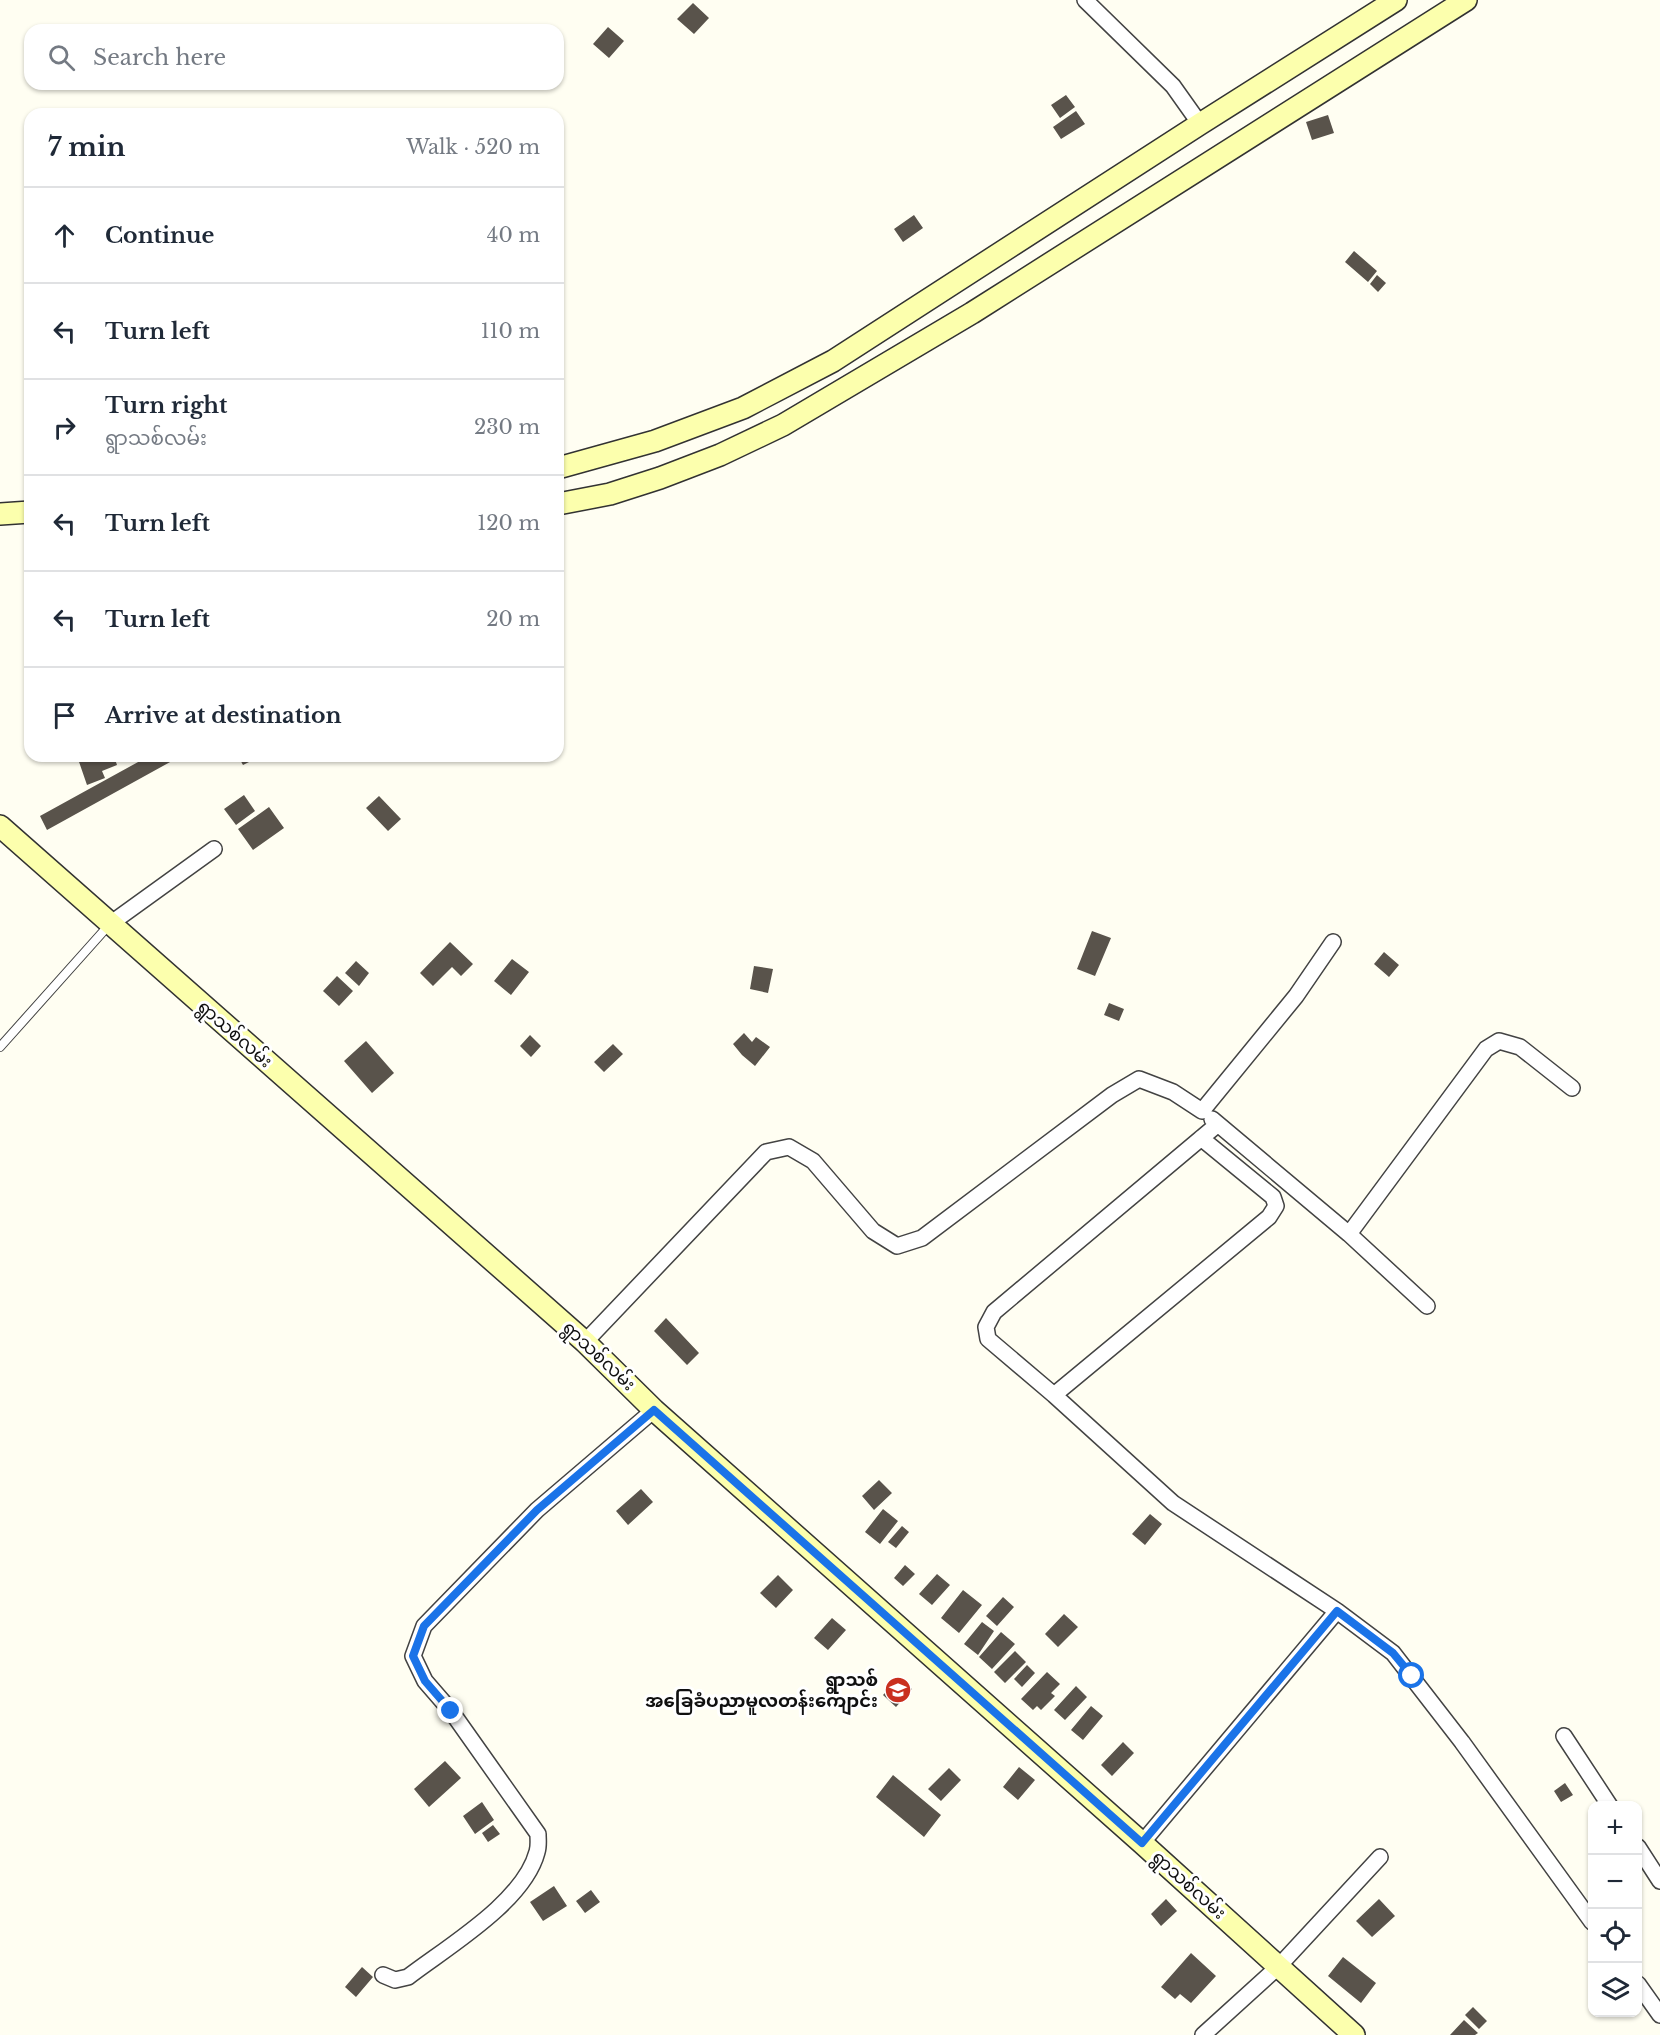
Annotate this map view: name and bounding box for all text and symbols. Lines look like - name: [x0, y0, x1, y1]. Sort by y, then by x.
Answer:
- search box: [24, 24, 564, 90]
- icon: search: [45, 41, 78, 74]
- text: Search here: [93, 44, 226, 71]
- text: 7 min: [48, 131, 125, 163]
- text: Walk · 520 m: [406, 135, 540, 159]
- icon: ahead: [48, 219, 81, 252]
- text: Continue: [105, 222, 214, 249]
- text: 40 m: [487, 223, 540, 247]
- icon: left: [48, 315, 81, 348]
- text: Turn left: [105, 318, 210, 345]
- text: 110 m: [481, 319, 540, 343]
- text: Turn right: [105, 392, 227, 419]
- icon: right: [48, 411, 81, 444]
- text: 230 m: [474, 415, 540, 439]
- text: ရွာသစ်လမ်း: [105, 426, 207, 450]
- icon: left: [48, 507, 81, 540]
- text: Turn left: [105, 510, 210, 537]
- text: 120 m: [477, 511, 540, 535]
- icon: left: [48, 603, 81, 636]
- text: Turn left: [105, 606, 210, 633]
- text: 20 m: [486, 607, 540, 631]
- icon: arrive: [48, 699, 81, 732]
- text: Arrive at destination: [105, 702, 342, 729]
- street label: ရွာသစ်လမ်း: [191, 994, 278, 1075]
- street label: ရွာသစ်လမ်း: [555, 1315, 641, 1398]
- route start: [1398, 1662, 1424, 1688]
- place label: ရွာသစ် အခြေခံပညာမူလတန်းကျောင်း: [645, 1668, 878, 1716]
- school or university icon: ရွာသစ် အခြေခံပညာမူလတန်းကျောင်း: [883, 1675, 913, 1705]
- route end: [437, 1697, 463, 1723]
- map controls: [1588, 1801, 1642, 2017]
- button: +: [1588, 1801, 1642, 1855]
- street label: ရွာသစ်လမ်း: [1145, 1845, 1232, 1927]
- button: −: [1588, 1855, 1642, 1909]
- button: locate: [1588, 1909, 1642, 1963]
- button: layers: [1588, 1963, 1642, 2017]

